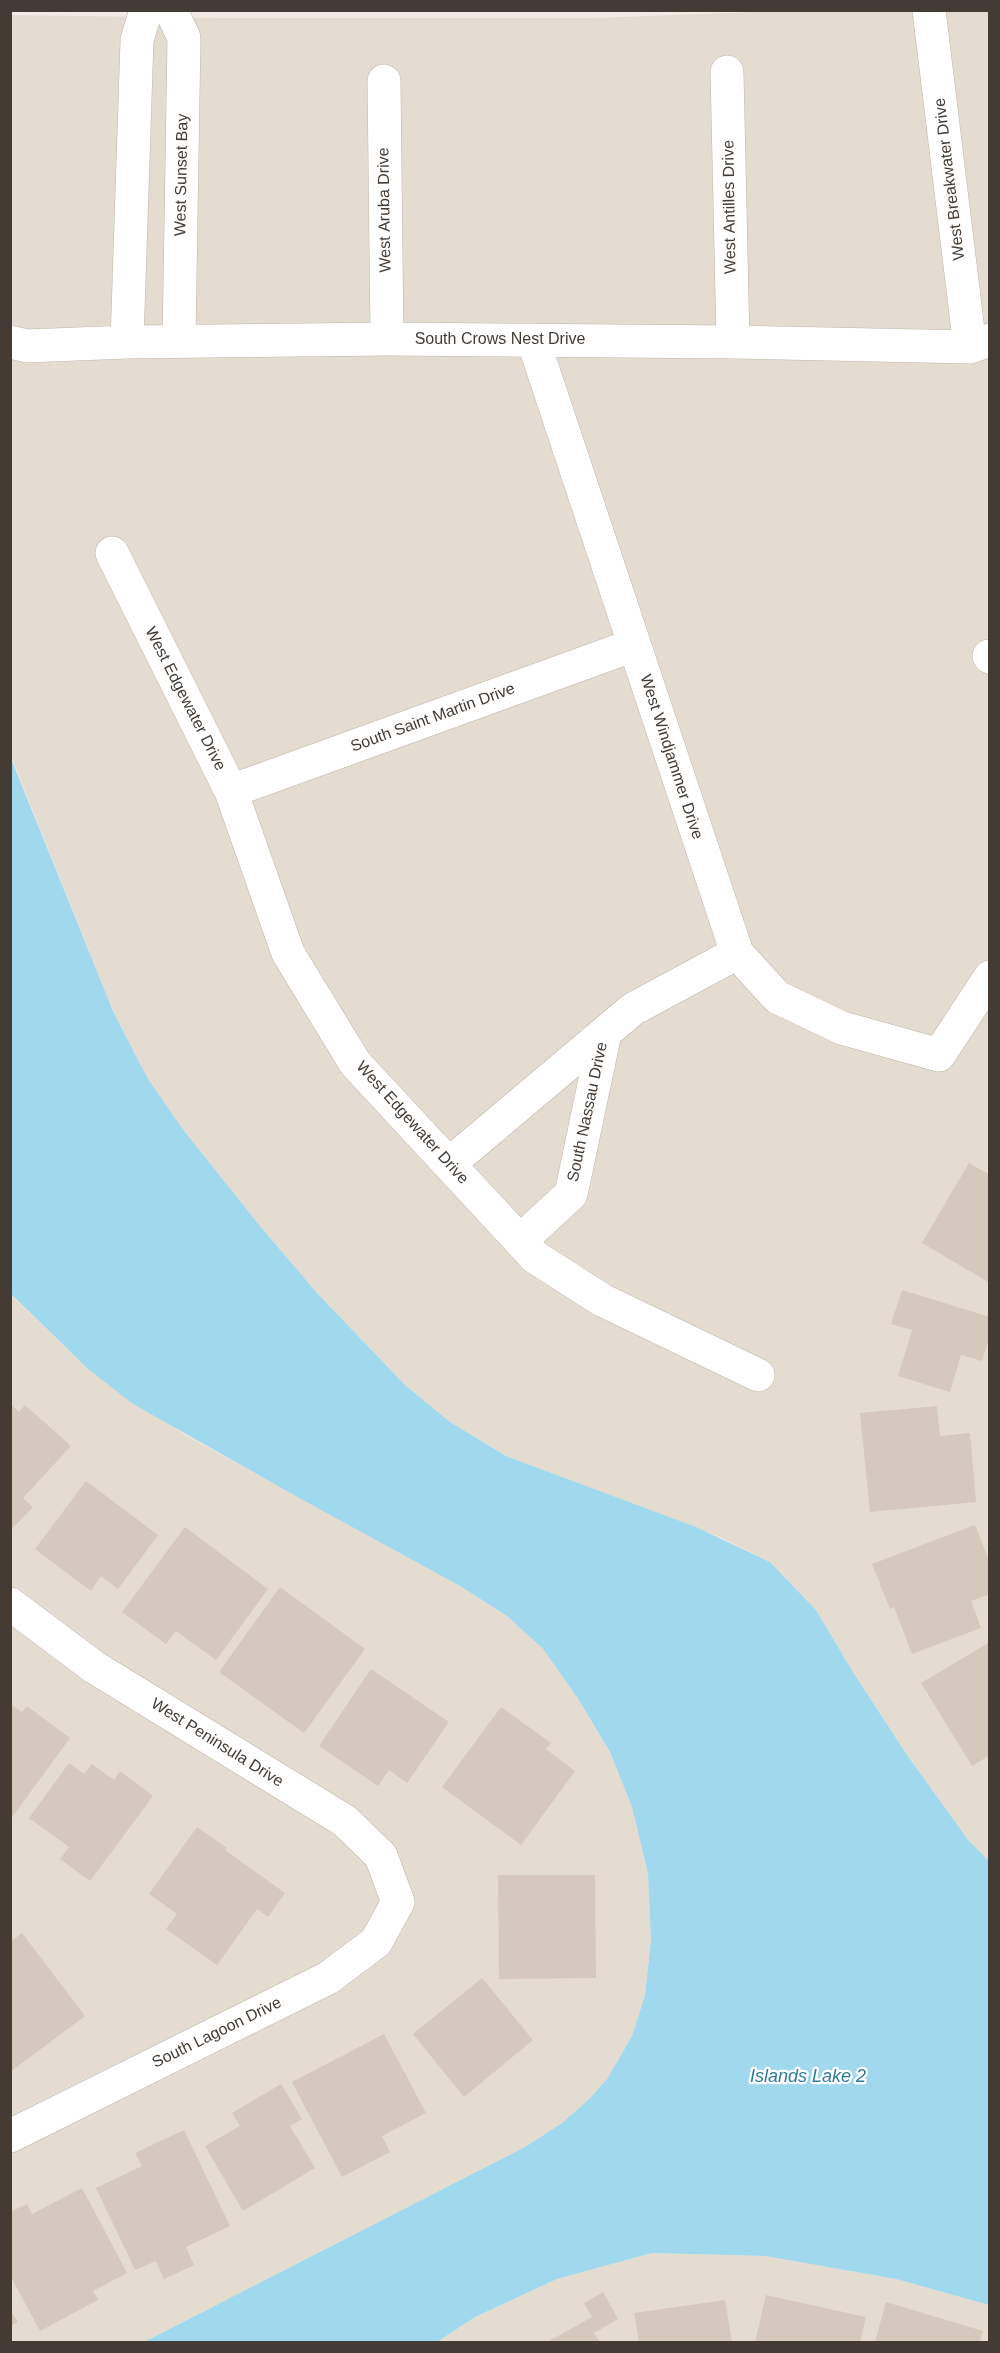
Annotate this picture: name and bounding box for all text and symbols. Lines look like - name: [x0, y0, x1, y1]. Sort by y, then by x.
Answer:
- street label: West Breakwater Drive: [931, 97, 969, 261]
- street label: West Sunset Bay: [171, 114, 193, 236]
- street label: West Antilles Drive: [719, 140, 741, 274]
- street label: West Aruba Drive: [374, 147, 396, 273]
- street label: South Crows Nest Drive: [415, 330, 585, 350]
- street label: West Edgewater Drive: [140, 624, 230, 774]
- street label: West Windjammer Drive: [635, 672, 707, 842]
- street label: South Saint Martin Drive: [348, 679, 518, 757]
- street label: South Nassau Drive: [564, 1040, 612, 1184]
- street label: West Edgewater Drive: [352, 1058, 472, 1188]
- street label: West Peninsula Drive: [147, 1694, 287, 1792]
- street label: South Lagoon Drive: [149, 1993, 285, 2073]
- water label: Islands Lake 2: [750, 2066, 866, 2088]

